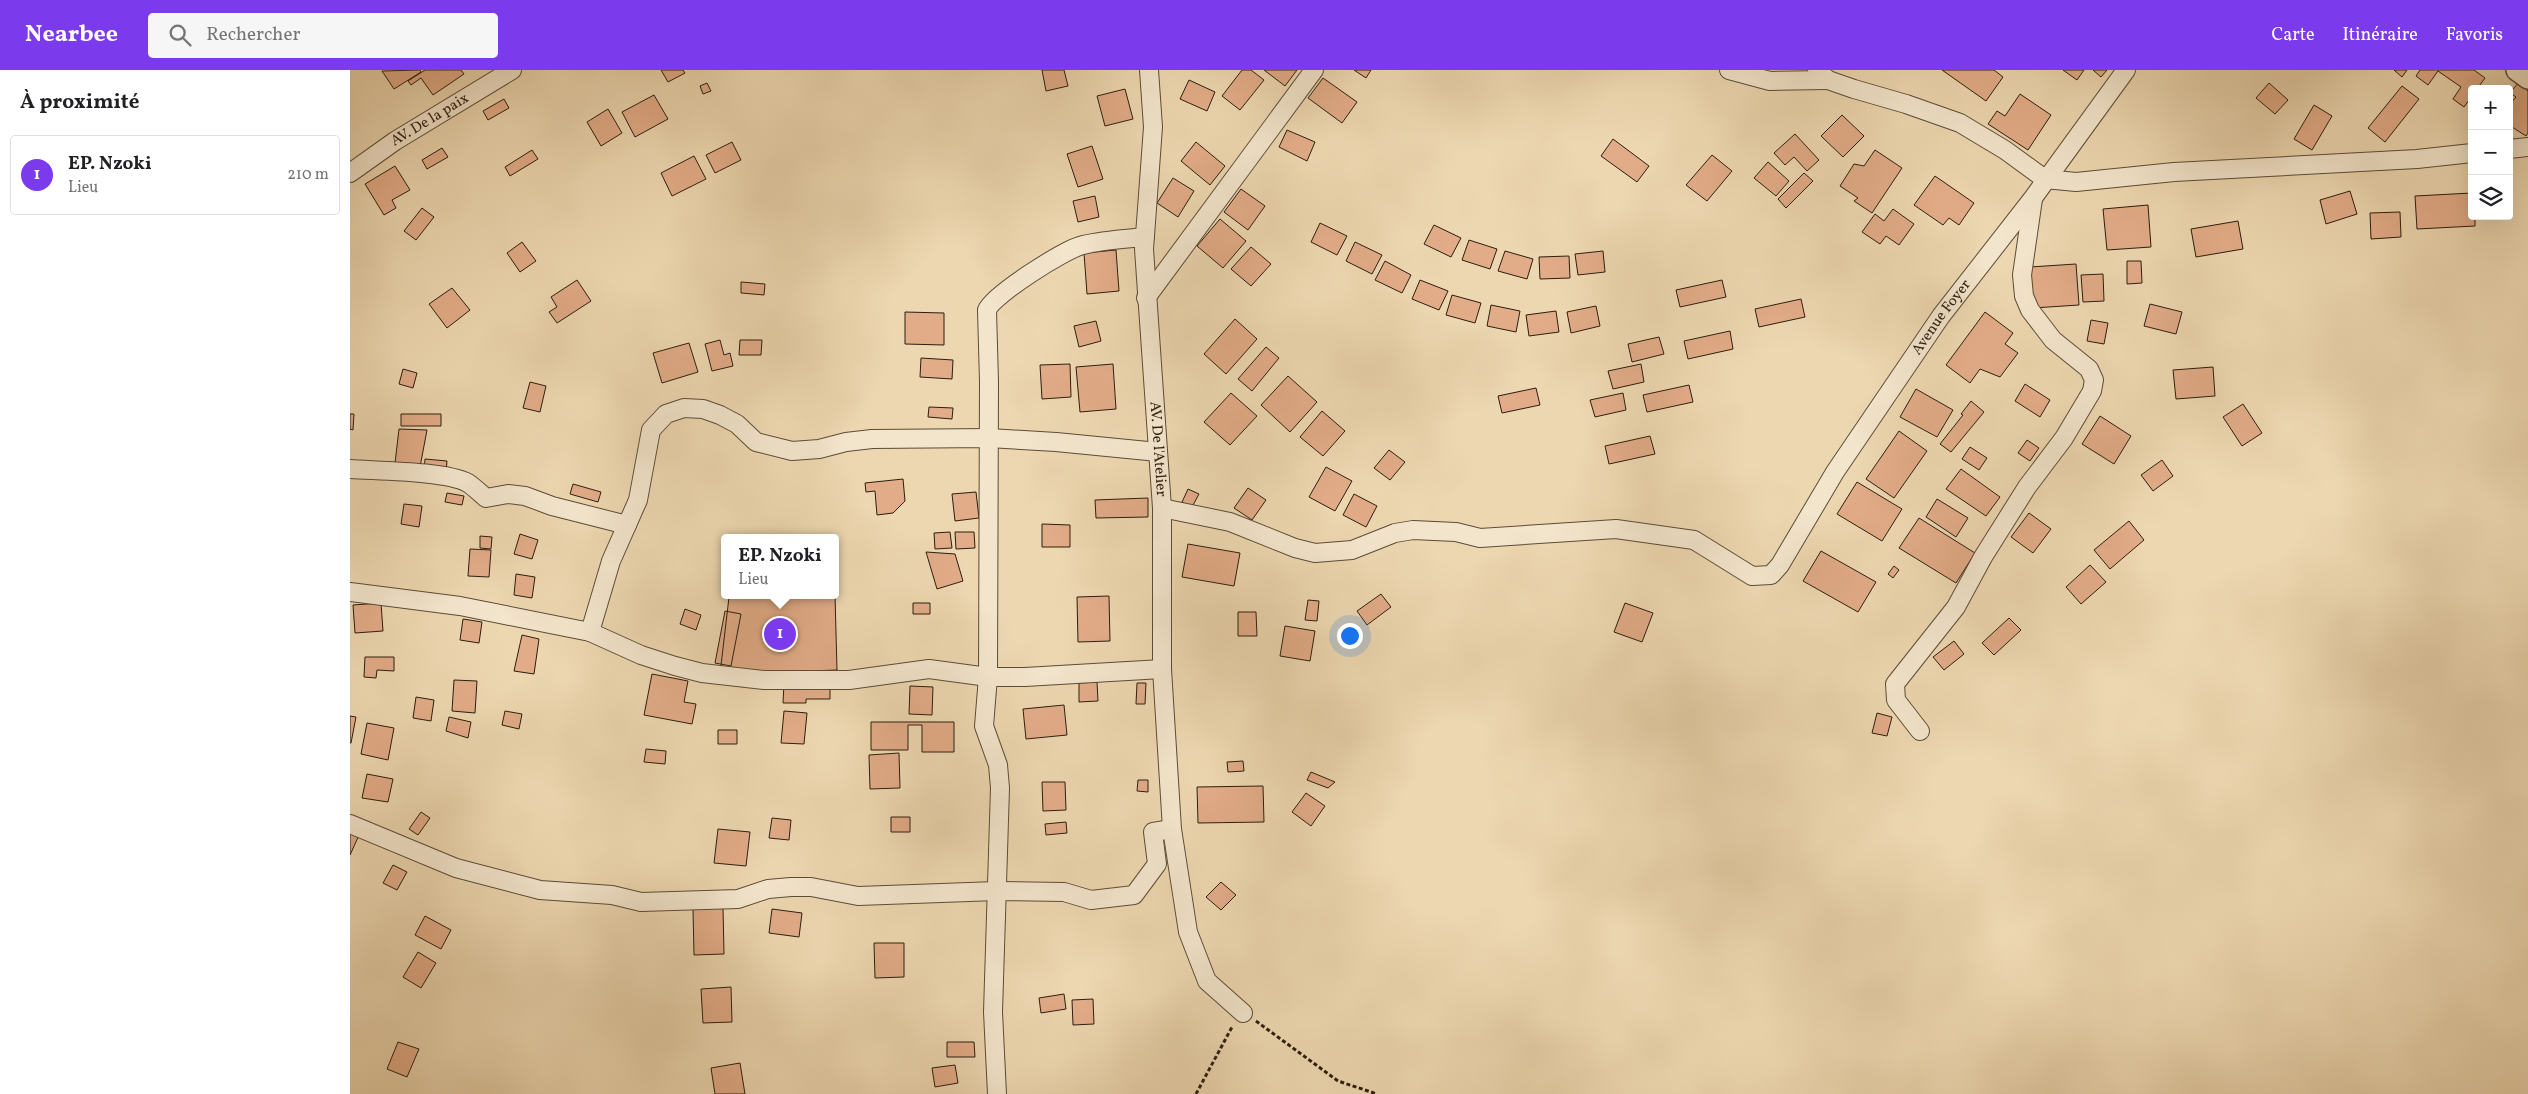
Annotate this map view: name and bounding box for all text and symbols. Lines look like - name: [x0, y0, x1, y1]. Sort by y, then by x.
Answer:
- search box: [148, 13, 498, 58]
- text: Nearbee: [25, 18, 118, 52]
- icon: search: [166, 21, 194, 49]
- text: Rechercher: [206, 22, 300, 48]
- text: Carte: [2271, 23, 2314, 48]
- text: Itinéraire: [2342, 23, 2418, 48]
- text: Favoris: [2446, 23, 2503, 48]
- map controls: [2468, 85, 2513, 220]
- button: +: [2468, 85, 2513, 130]
- text: À proximité: [20, 88, 139, 117]
- street label: AV. De la paix: [387, 88, 473, 152]
- button: −: [2468, 130, 2513, 175]
- text: EP. Nzoki: [68, 151, 152, 177]
- text: 1: [34, 164, 40, 186]
- text: 210 m: [287, 164, 329, 186]
- button: layers: [2468, 175, 2513, 220]
- text: Lieu: [68, 177, 98, 199]
- street label: Avenue Foyer: [1907, 275, 1976, 359]
- street label: AV. De l'Atelier: [1144, 401, 1172, 497]
- popup: [721, 534, 839, 599]
- text: EP. Nzoki: [738, 543, 822, 569]
- text: Lieu: [738, 569, 769, 591]
- pin: 1: [764, 615, 796, 653]
- your location: [1337, 623, 1363, 649]

